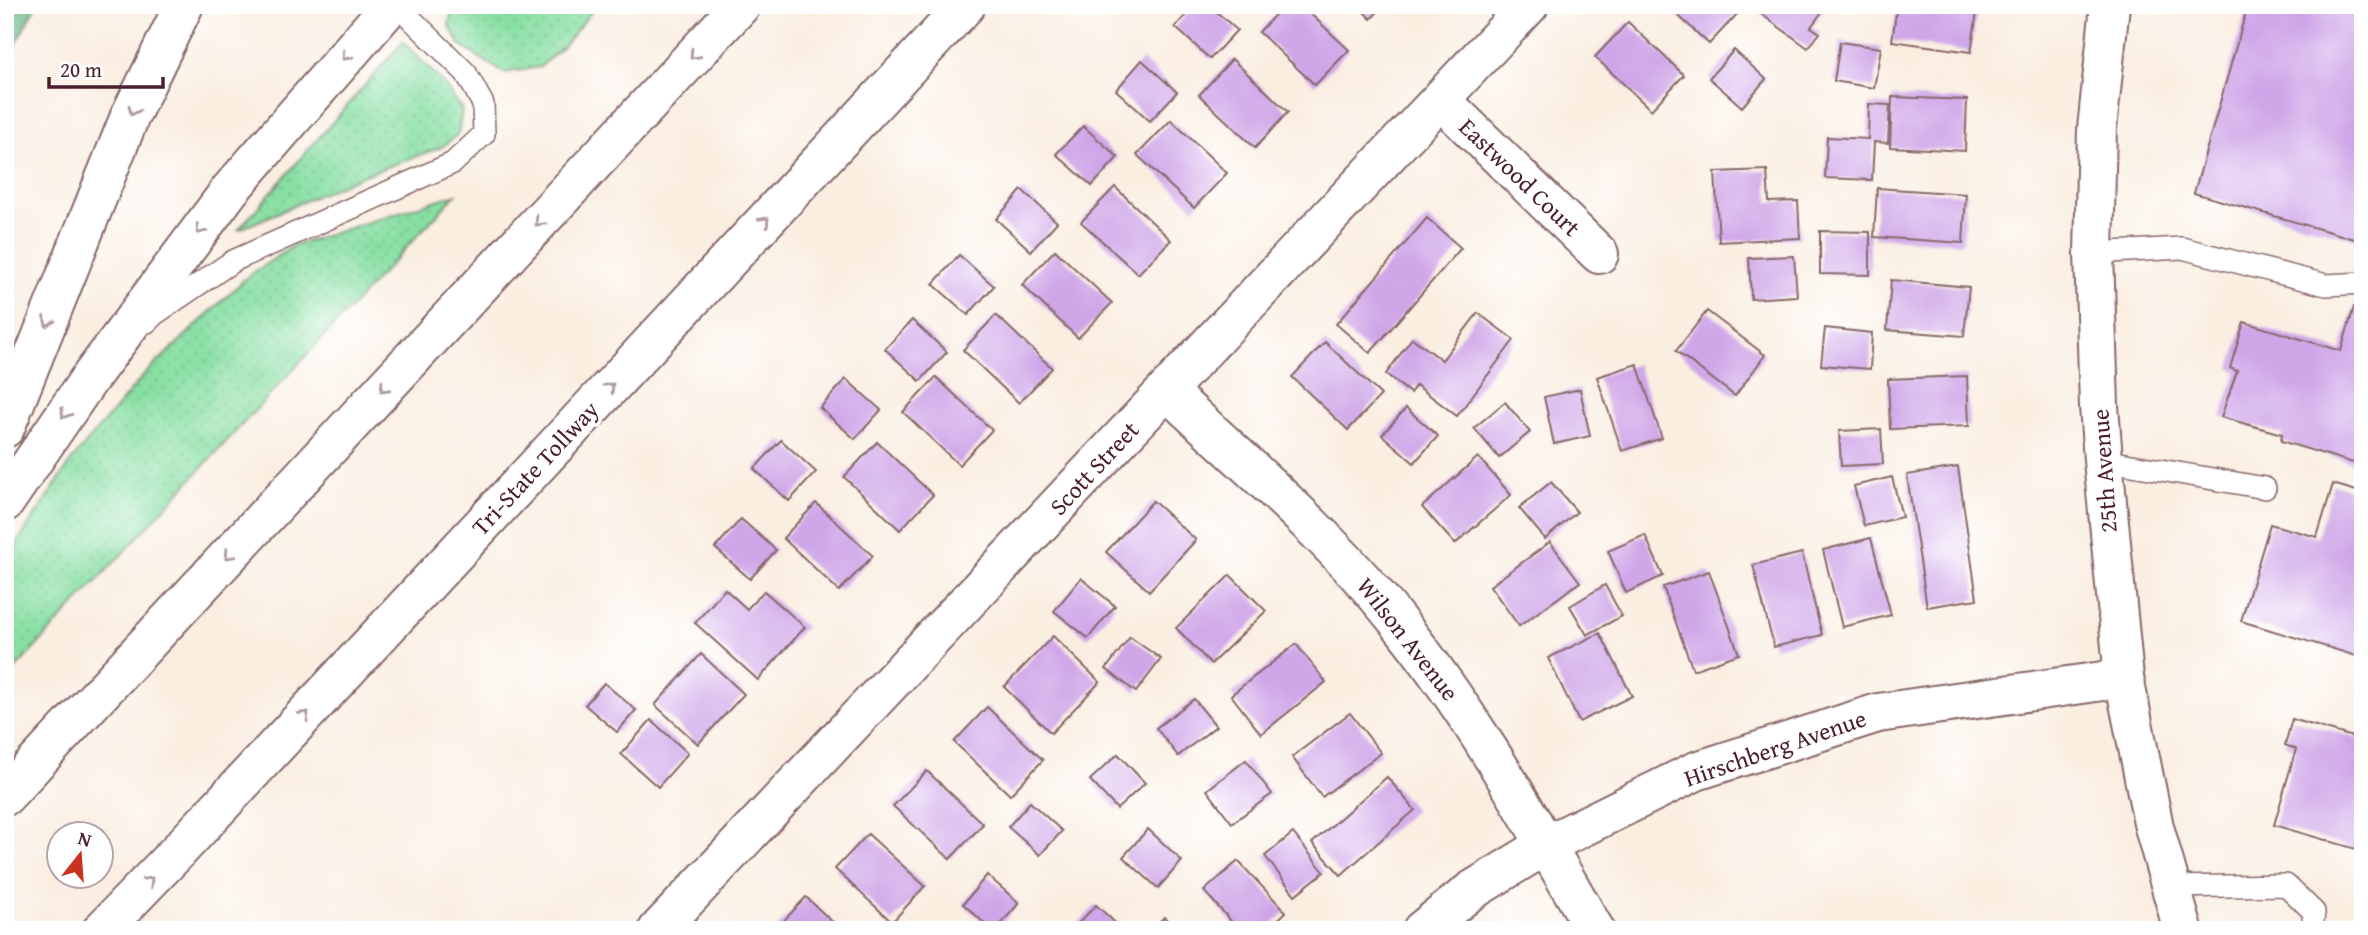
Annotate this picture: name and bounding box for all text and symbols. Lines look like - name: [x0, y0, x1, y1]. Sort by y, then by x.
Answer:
- scale bar: [49, 46, 163, 90]
- one-way arrow: [690, 47, 703, 60]
- one-way arrow: [342, 48, 354, 61]
- text: 20 m: [60, 54, 102, 85]
- one-way arrow: [127, 104, 141, 116]
- street label: Eastwood Court: [1451, 110, 1589, 245]
- one-way arrow: [535, 214, 548, 227]
- one-way arrow: [757, 216, 770, 229]
- one-way arrow: [195, 223, 208, 235]
- one-way arrow: [43, 315, 57, 327]
- one-way arrow: [380, 380, 393, 393]
- one-way arrow: [602, 382, 615, 395]
- street label: Tri-State Tollway: [463, 393, 607, 543]
- one-way arrow: [61, 406, 73, 419]
- street label: 25th Avenue: [2082, 408, 2126, 534]
- street label: Scott Street: [1041, 413, 1147, 523]
- one-way arrow: [225, 547, 238, 560]
- street label: Wilson Avenue: [1349, 570, 1467, 708]
- street label: Hirschberg Avenue: [1679, 700, 1871, 796]
- one-way arrow: [297, 710, 309, 723]
- north arrow: [46, 820, 116, 890]
- text: N: [75, 823, 95, 854]
- one-way arrow: [141, 876, 154, 889]

